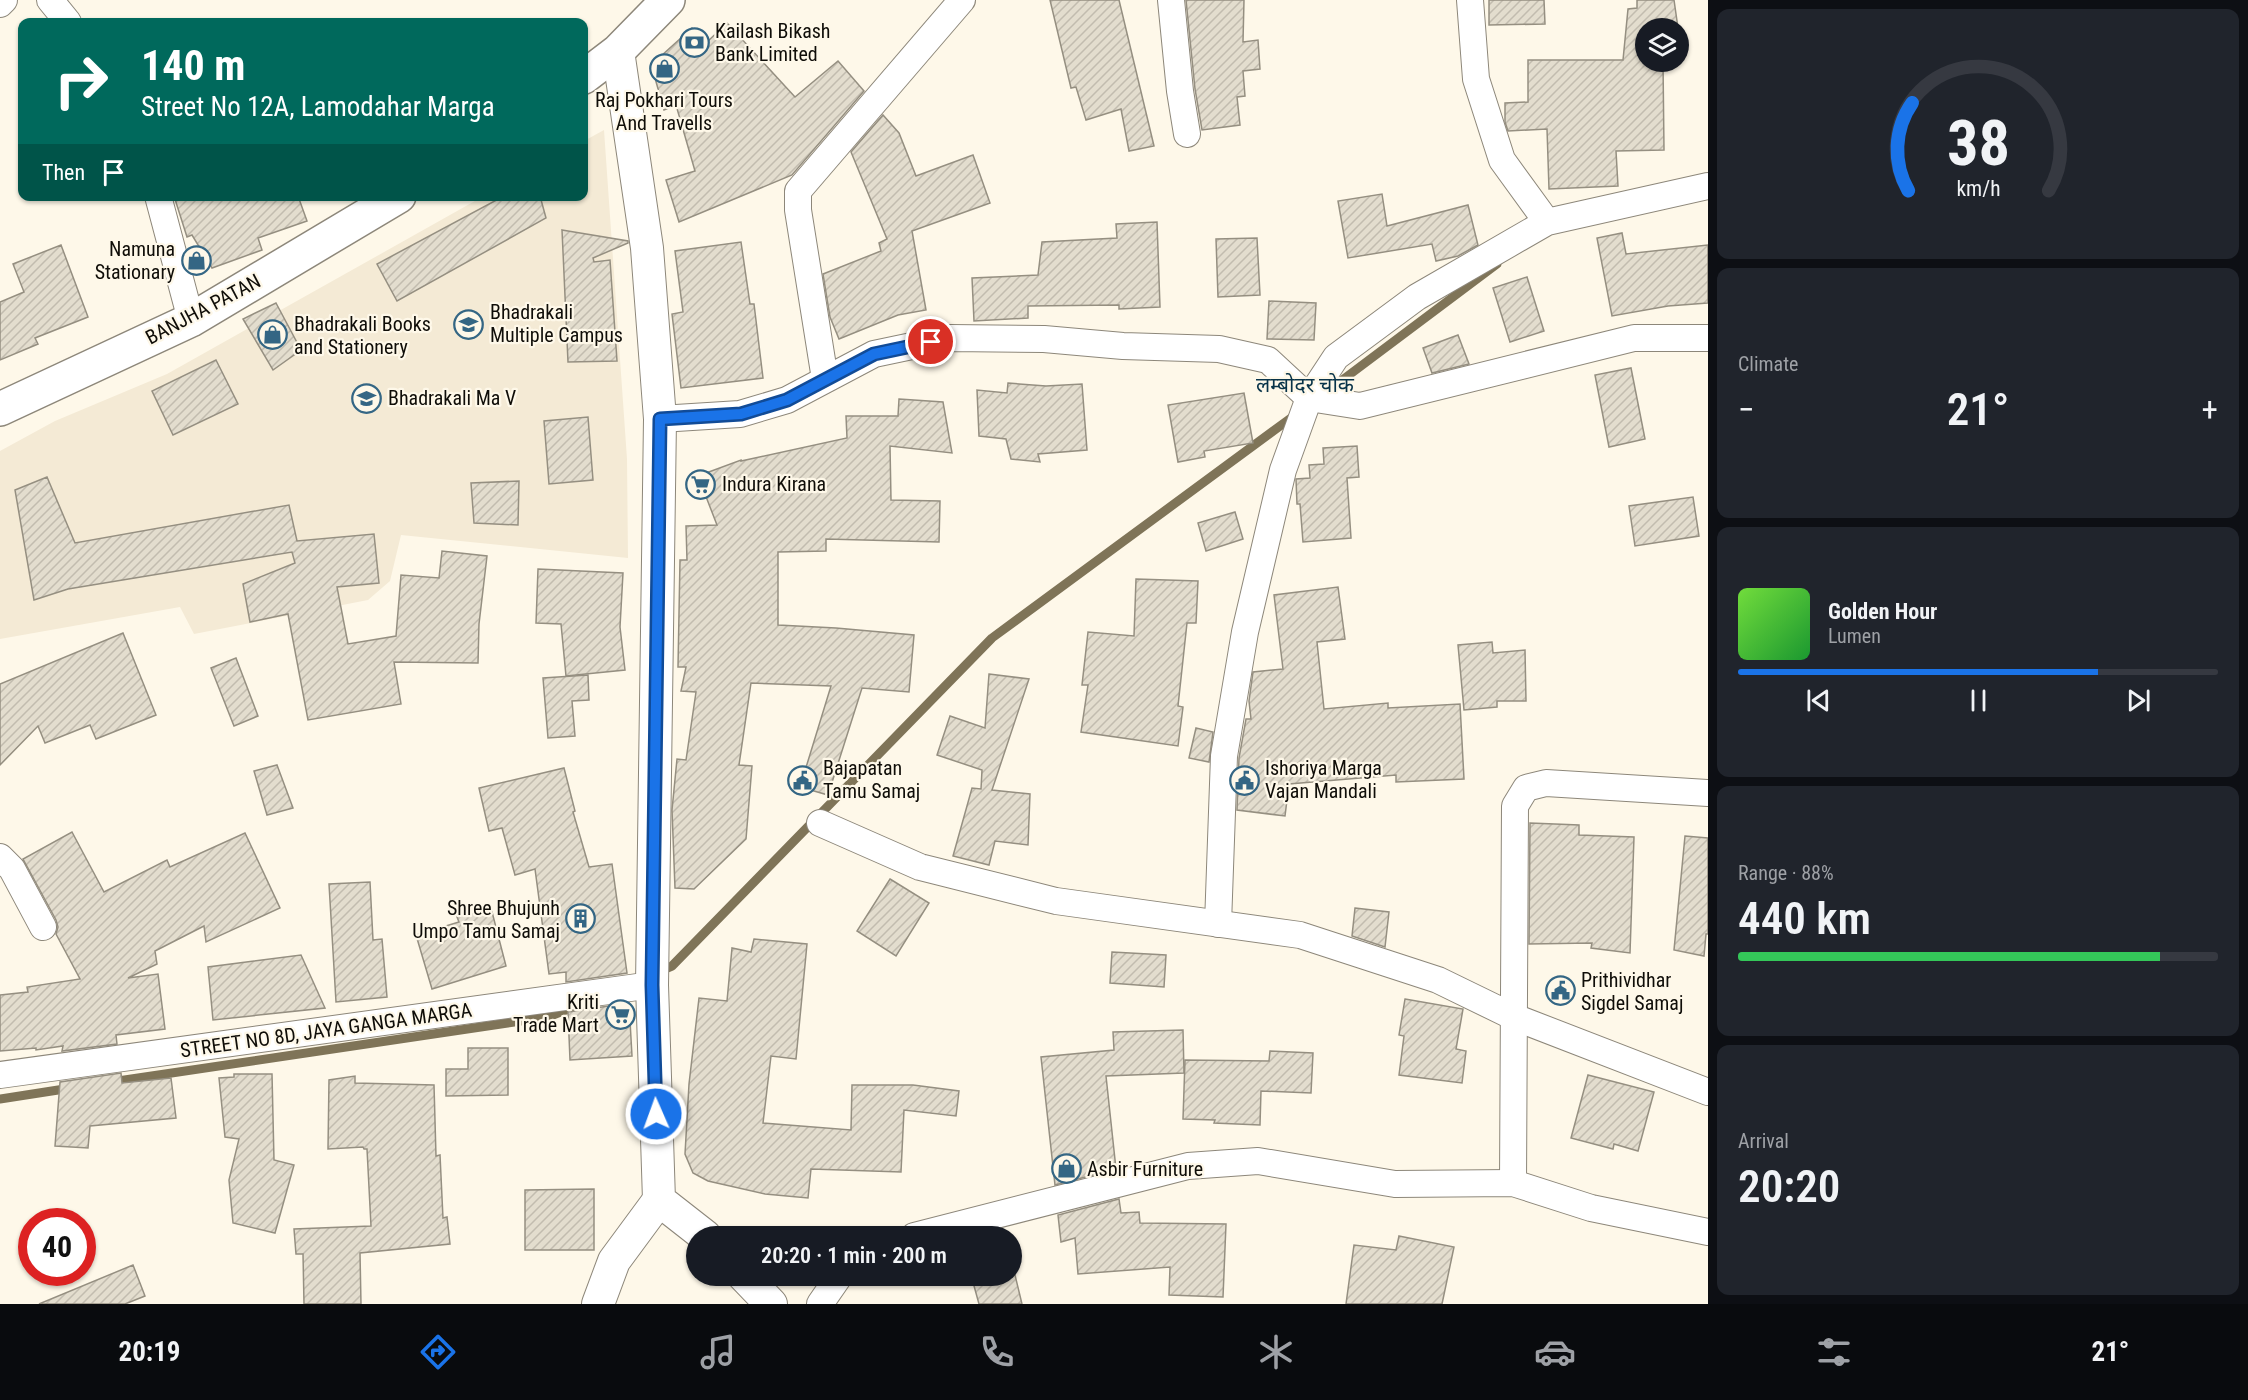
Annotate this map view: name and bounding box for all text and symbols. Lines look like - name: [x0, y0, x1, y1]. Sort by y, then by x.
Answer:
- map controls: [1635, 18, 1689, 72]
- button: layers: [1635, 18, 1689, 72]
- place label: Kailash Bikash Bank Limited: [715, 19, 831, 66]
- bank icon: Kailash Bikash Bank Limited: [678, 26, 710, 58]
- text: 140 m: [141, 41, 246, 90]
- icon: right: [42, 42, 120, 120]
- shop icon: Raj Pokhari Tours And Travells: [648, 53, 680, 85]
- place label: Raj Pokhari Tours And Travells: [595, 88, 733, 135]
- text: Street No 12A, Lamodahar Marga: [141, 91, 495, 123]
- text: 38: [1946, 107, 2010, 180]
- icon: arrive: [97, 156, 130, 189]
- text: Then: [42, 160, 85, 185]
- text: km/h: [1956, 176, 2000, 201]
- place label: Namuna Stationary: [95, 237, 175, 284]
- shop icon: Namuna Stationary: [180, 244, 212, 276]
- street label: BANJHA PATAN: [141, 269, 265, 349]
- place label: Bhadrakali Multiple Campus: [490, 300, 623, 347]
- school or university icon: Bhadrakali Multiple Campus: [453, 308, 485, 340]
- place label: Bhadrakali Books and Stationery: [294, 312, 431, 359]
- pin: [905, 316, 956, 367]
- shop icon: Bhadrakali Books and Stationery: [257, 319, 289, 351]
- icon: arrive: [914, 325, 947, 358]
- text: Climate: [1738, 352, 1798, 376]
- district label: लम्बोदर चोक: [1256, 373, 1355, 397]
- school or university icon: Bhadrakali Ma V: [351, 382, 383, 414]
- text: 21°: [1947, 383, 2009, 436]
- place label: Bhadrakali Ma V: [388, 386, 516, 410]
- text: −: [1738, 390, 1755, 429]
- text: +: [2202, 390, 2218, 429]
- supermarket icon: Indura Kirana: [685, 468, 717, 500]
- place label: Indura Kirana: [722, 472, 826, 496]
- text: Golden Hour: [1828, 599, 1937, 624]
- text: Lumen: [1828, 624, 1881, 648]
- icon: previous: [1802, 684, 1835, 717]
- icon: pause: [1962, 684, 1995, 717]
- icon: next: [2122, 684, 2155, 717]
- place label: Bajapatan Tamu Samaj: [823, 756, 920, 803]
- place label: Ishoriya Marga Vajan Mandali: [1265, 756, 1382, 803]
- public building icon: Bajapatan Tamu Samaj: [786, 764, 818, 796]
- public building icon: Ishoriya Marga Vajan Mandali: [1228, 764, 1260, 796]
- text: Range · 88%: [1738, 861, 1834, 885]
- text: 440 km: [1738, 892, 1871, 945]
- place label: Shree Bhujunh Umpo Tamu Samaj: [412, 896, 560, 943]
- building icon: Shree Bhujunh Umpo Tamu Samaj: [565, 903, 597, 935]
- place label: Prithividhar Sigdel Samaj: [1581, 968, 1683, 1015]
- public building icon: Prithividhar Sigdel Samaj: [1544, 975, 1576, 1007]
- place label: Kriti Trade Mart: [513, 990, 599, 1037]
- street label: STREET NO 8D, JAYA GANGA MARGA: [179, 998, 474, 1062]
- supermarket icon: Kriti Trade Mart: [604, 998, 636, 1030]
- position arrow: [624, 1082, 688, 1146]
- text: Arrival: [1738, 1129, 1789, 1153]
- shop icon: Asbir Furniture: [1050, 1153, 1082, 1185]
- place label: Asbir Furniture: [1087, 1157, 1203, 1181]
- text: 20:20: [1738, 1160, 1840, 1213]
- speed limit sign: 40: [18, 1208, 96, 1286]
- text: 20:20 · 1 min · 200 m: [761, 1243, 947, 1268]
- icon: directions: [417, 1331, 459, 1373]
- icon: music: [697, 1331, 739, 1373]
- icon: phone: [976, 1331, 1018, 1373]
- icon: climate: [1255, 1331, 1297, 1373]
- icon: car: [1534, 1331, 1576, 1373]
- icon: filters: [1813, 1331, 1855, 1373]
- text: 20:19: [119, 1336, 180, 1368]
- text: 21°: [2092, 1336, 2129, 1368]

